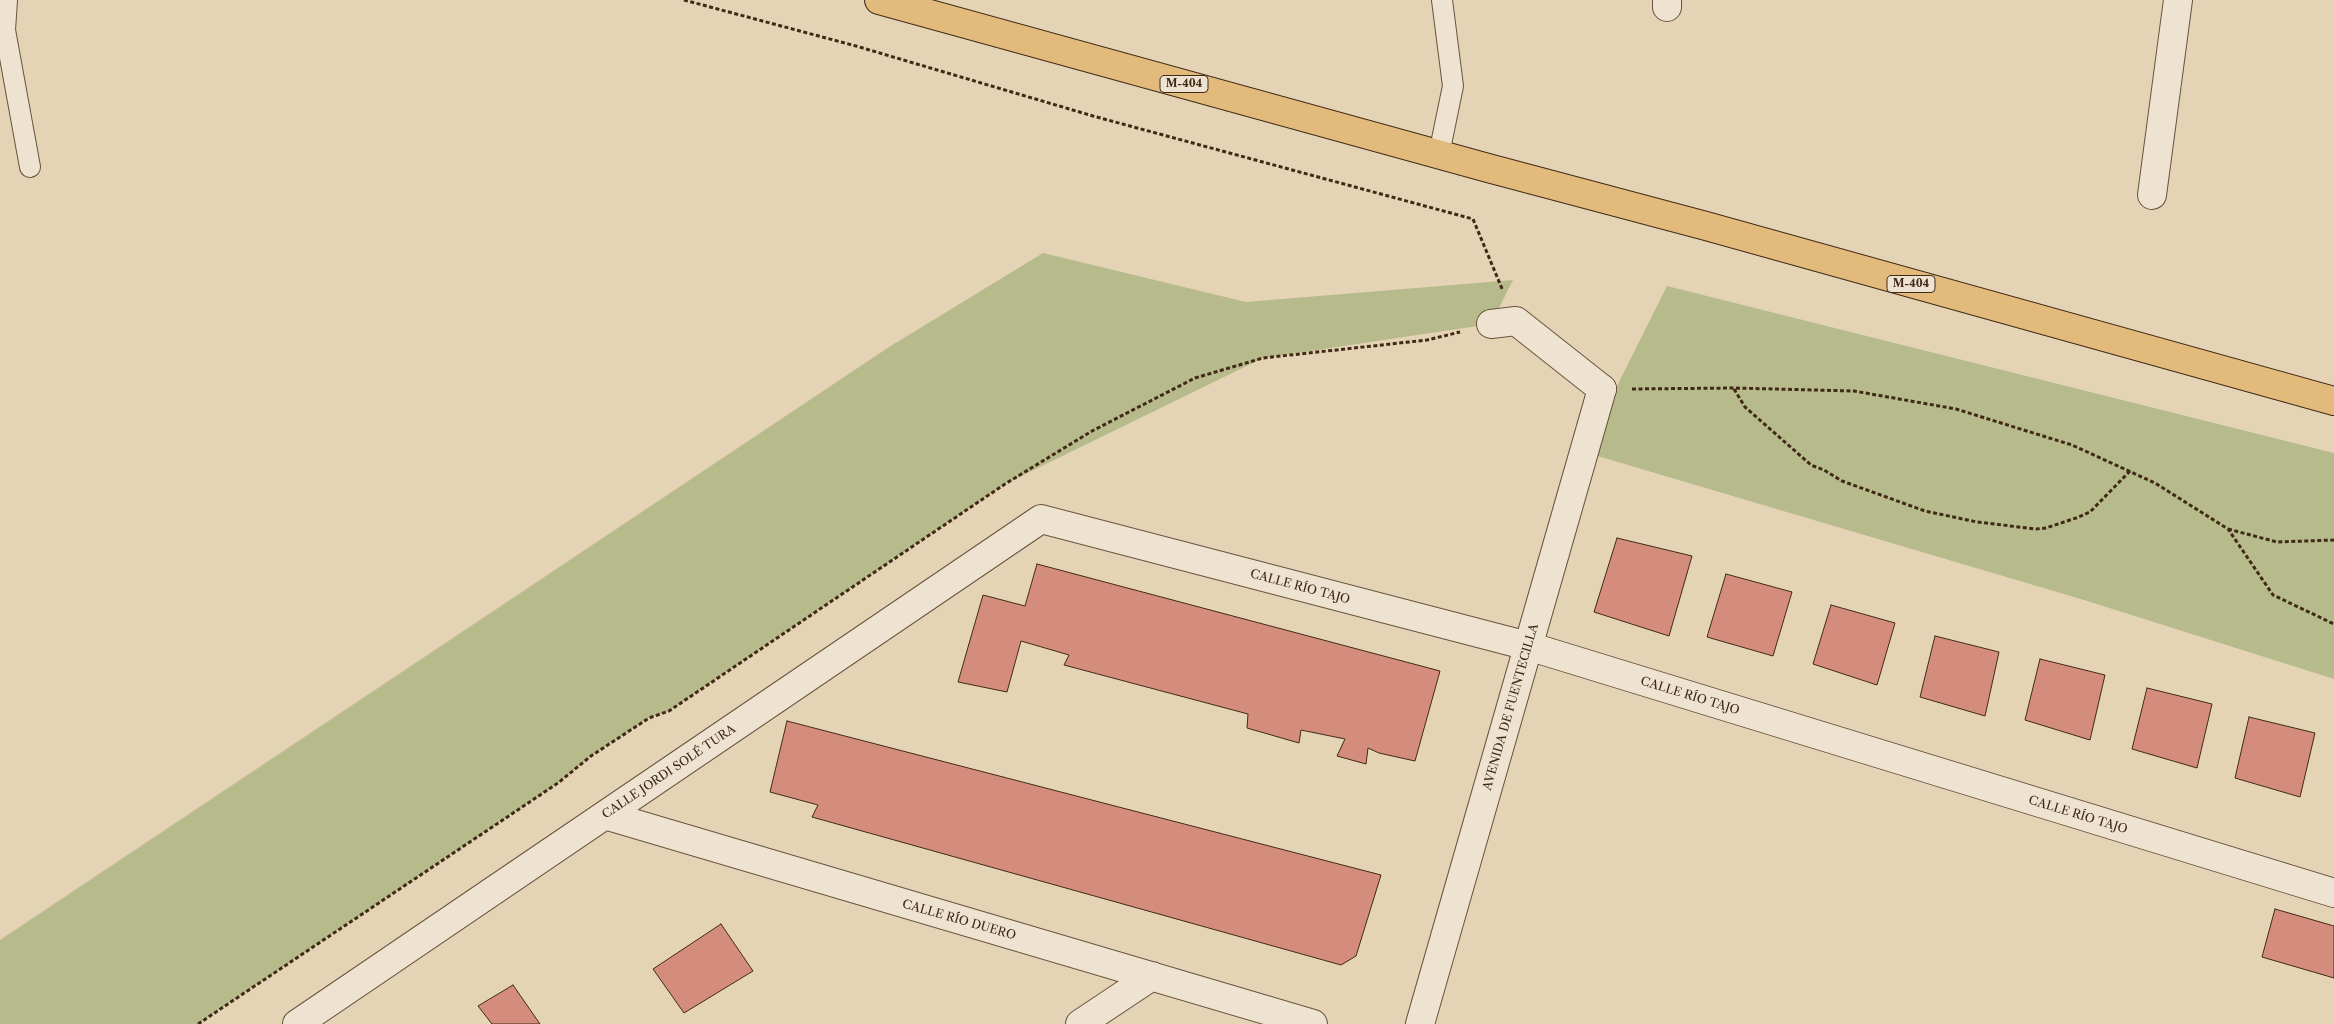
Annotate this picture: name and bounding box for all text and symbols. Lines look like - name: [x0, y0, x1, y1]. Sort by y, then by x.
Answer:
- road number: M-404: [1160, 76, 1208, 92]
- road number: M-404: [1887, 276, 1935, 292]
- street label: CALLE RÍO TAJO: [1248, 567, 1352, 607]
- street label: AVENIDA DE FUENTECILLA: [1480, 622, 1542, 792]
- street label: CALLE RÍO TAJO: [1639, 674, 1741, 718]
- street label: CALLE JORDI SOLÉ TURA: [600, 722, 738, 822]
- street label: CALLE RÍO TAJO: [2027, 793, 2129, 837]
- street label: CALLE RÍO DUERO: [901, 897, 1017, 943]

